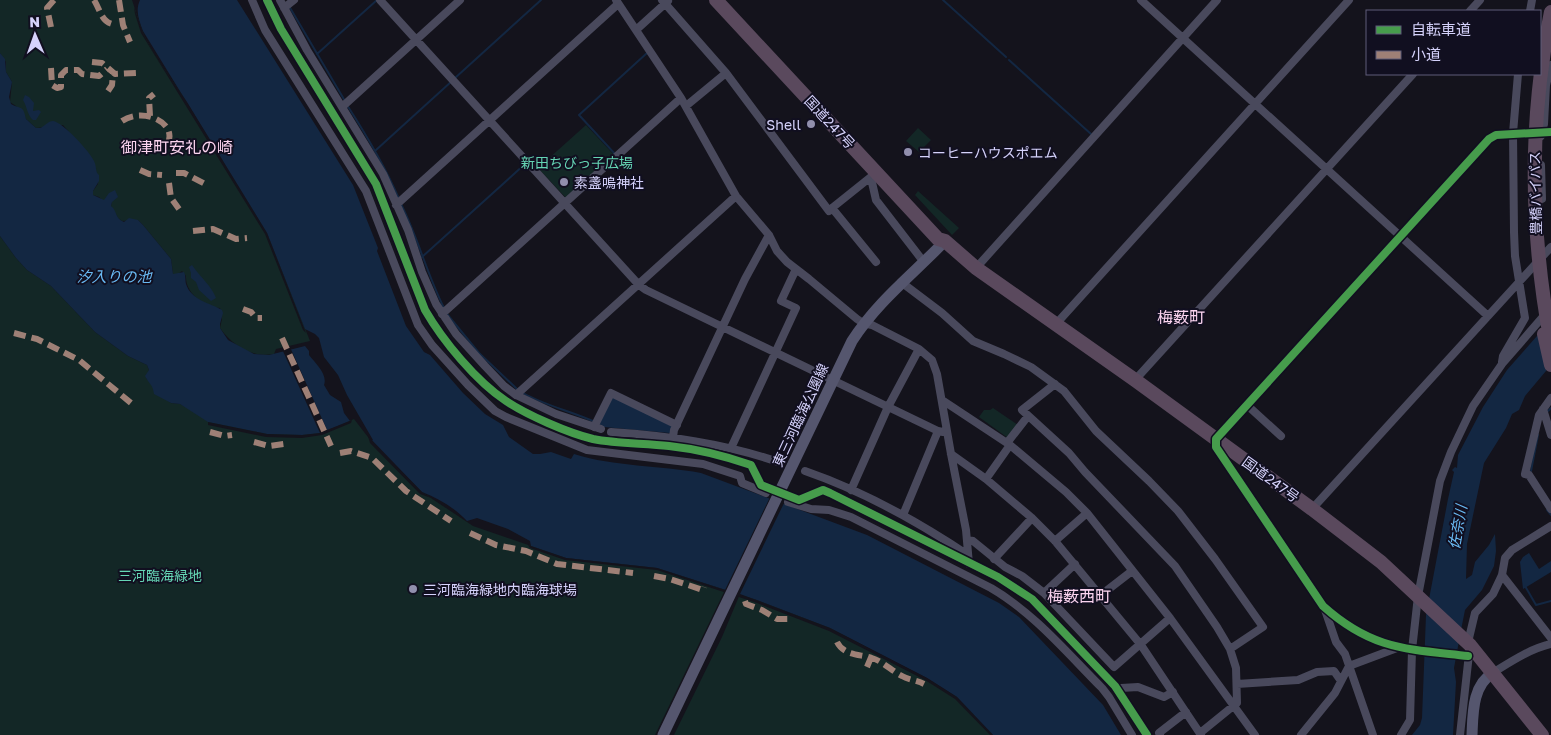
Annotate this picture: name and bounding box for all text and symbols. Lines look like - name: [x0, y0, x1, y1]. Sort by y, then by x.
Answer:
- north arrow: [10, 10, 60, 60]
- legend: [1366, 10, 1541, 75]
- text: N: [29, 13, 40, 30]
- text: 自転車道: [1411, 20, 1471, 38]
- text: 小道: [1411, 45, 1441, 63]
- street label: 国道247号: [801, 92, 859, 152]
- place label: Shell: [766, 116, 801, 133]
- marker: Shell: [805, 118, 817, 130]
- district label: 御津町安礼の崎: [121, 137, 233, 157]
- place label: コーヒーハウスポエム: [918, 144, 1058, 161]
- marker: コーヒーハウスポエム: [902, 146, 914, 158]
- street label: 豊橋バイパス: [1526, 151, 1544, 235]
- park label: 新田ちびっ子広場: [521, 154, 633, 171]
- place label: 素盞嗚神社: [574, 174, 644, 191]
- marker: 素盞嗚神社: [558, 176, 570, 188]
- water label: 汐入りの池: [76, 267, 153, 285]
- district label: 梅薮町: [1157, 307, 1205, 327]
- street label: 東三河臨海公園線: [769, 361, 831, 469]
- street label: 国道247号: [1239, 453, 1303, 505]
- water label: 佐奈川: [1444, 501, 1470, 551]
- park label: 三河臨海緑地: [118, 567, 202, 584]
- place label: 三河臨海緑地内臨海球場: [423, 581, 577, 598]
- marker: 三河臨海緑地内臨海球場: [407, 583, 419, 595]
- district label: 梅薮西町: [1047, 586, 1111, 606]

